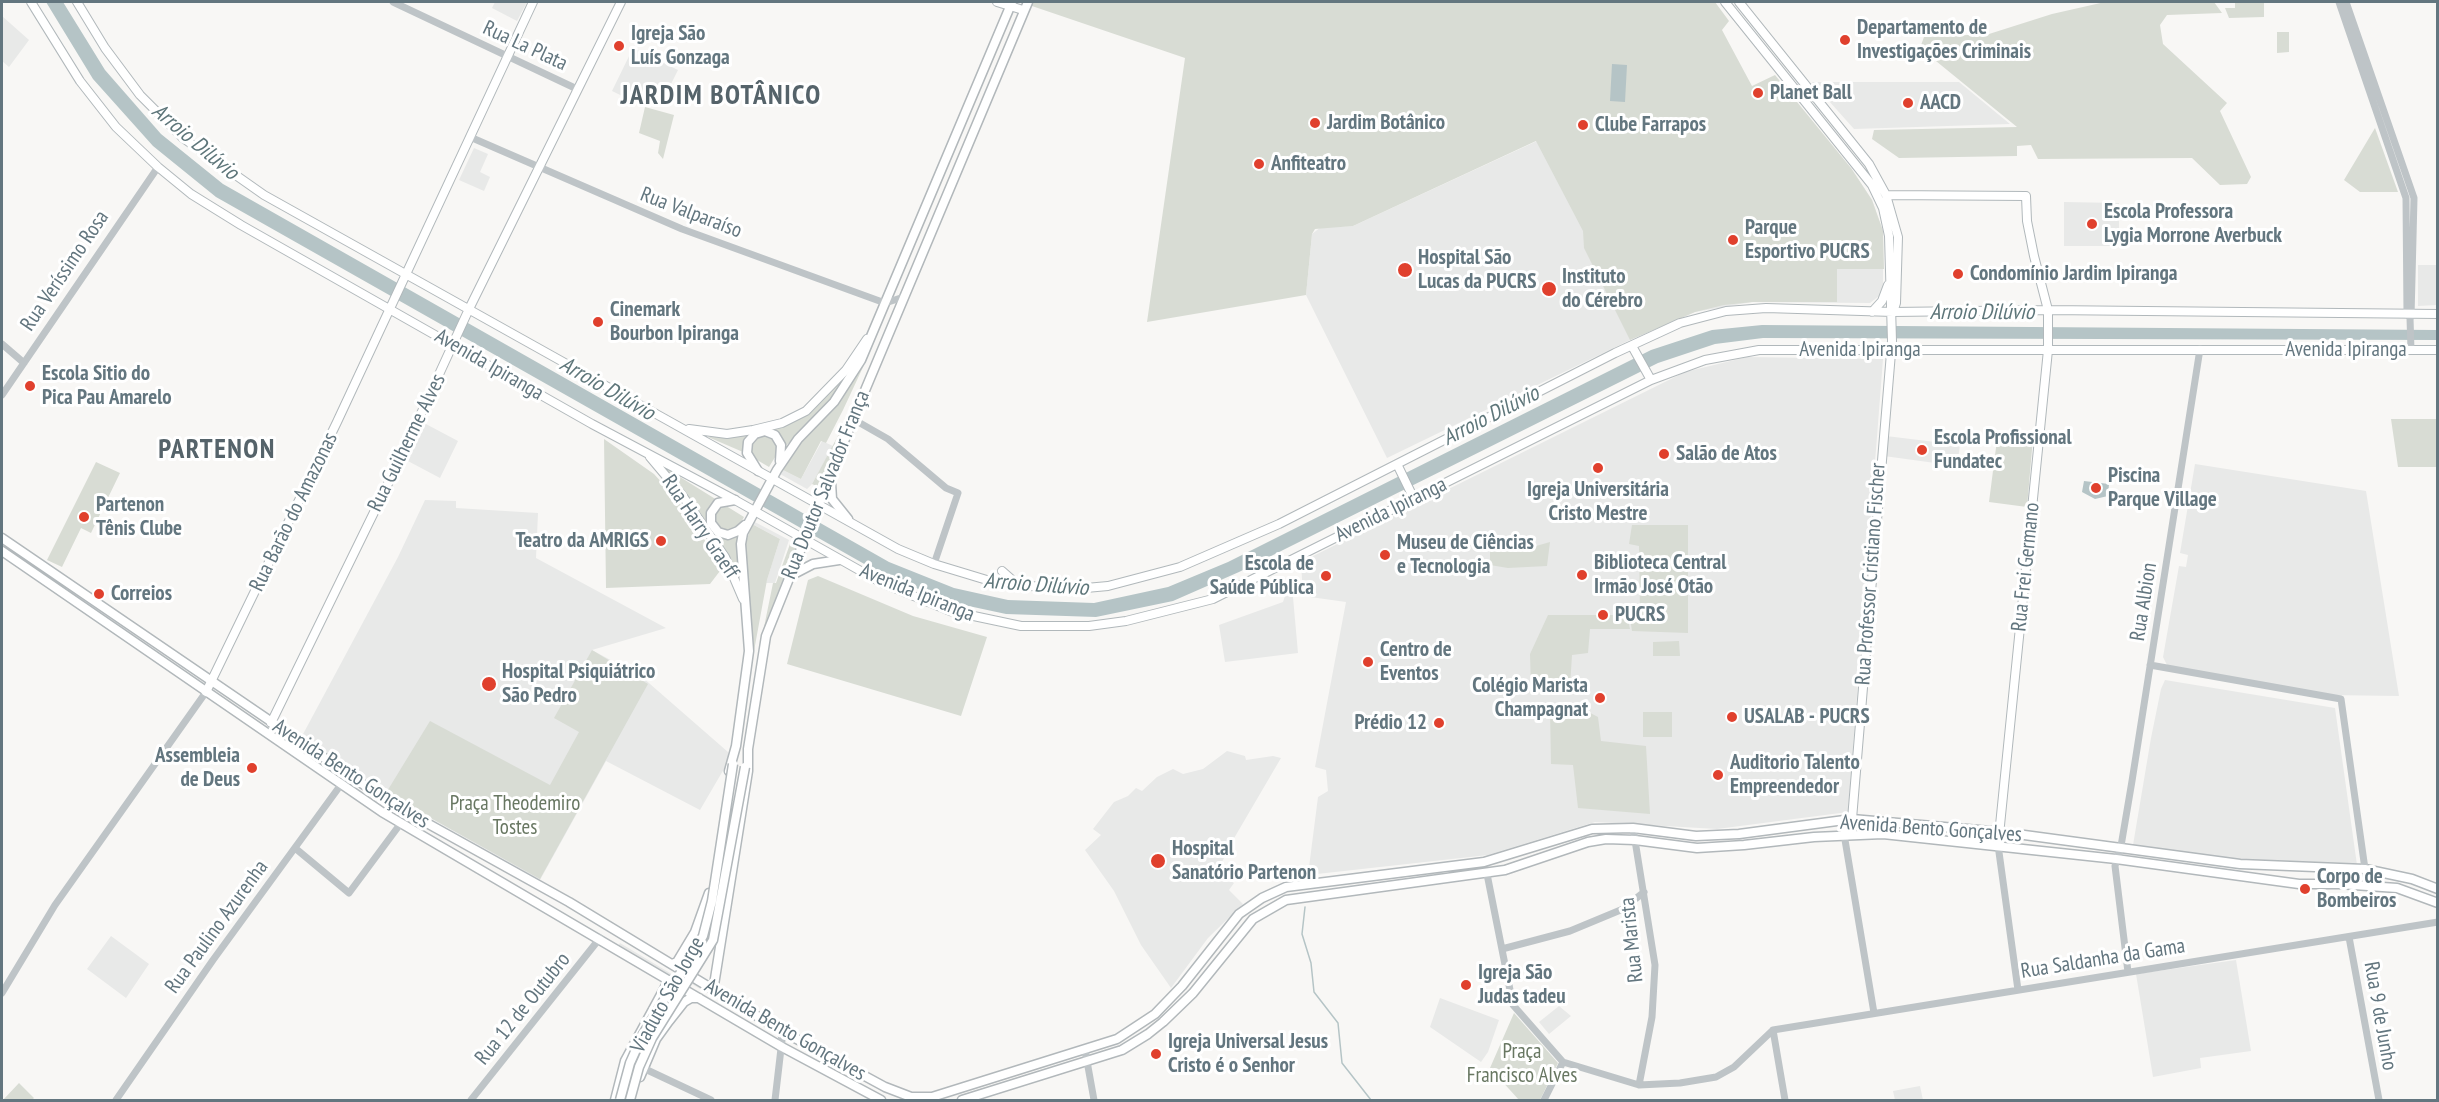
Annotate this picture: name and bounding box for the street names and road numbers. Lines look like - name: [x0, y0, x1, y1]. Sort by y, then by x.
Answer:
- street label: Rua La Plata: [479, 16, 571, 76]
- street label: Rua Valparaíso: [637, 182, 745, 244]
- street label: Rua Veríssimo Rosa: [16, 206, 114, 336]
- street label: Avenida Ipiranga: [430, 324, 548, 406]
- street label: Avenida Ipiranga: [1799, 337, 1921, 363]
- street label: Avenida Ipiranga: [2285, 337, 2407, 363]
- street label: Rua Guilherme Alves: [363, 370, 451, 516]
- street label: Rua Doutor Salvador França: [777, 387, 875, 583]
- street label: Rua Barão do Amazonas: [245, 428, 343, 596]
- street label: Rua Professor Cristiano Fischer: [1851, 462, 1891, 686]
- street label: Rua Harry Graeff: [656, 470, 744, 584]
- street label: Avenida Ipiranga: [1331, 472, 1451, 548]
- street label: Rua Frei Germano: [2007, 501, 2045, 633]
- street label: Avenida Ipiranga: [856, 559, 978, 627]
- street label: Rua Albion: [2125, 561, 2163, 643]
- street label: Avenida Bento Gonçalves: [268, 714, 434, 834]
- street label: Avenida Bento Gonçalves: [1839, 810, 2023, 848]
- street label: Rua Paulino Azurenha: [160, 856, 274, 998]
- street label: Rua Marista: [1615, 896, 1649, 984]
- street label: Viaduto São Jorge: [626, 933, 710, 1057]
- street label: Rua Saldanha da Gama: [2019, 934, 2187, 984]
- street label: Rua 12 de Outubro: [470, 948, 576, 1070]
- street label: Rua 9 de Junho: [2358, 960, 2402, 1072]
- street label: Avenida Bento Gonçalves: [700, 974, 870, 1086]

